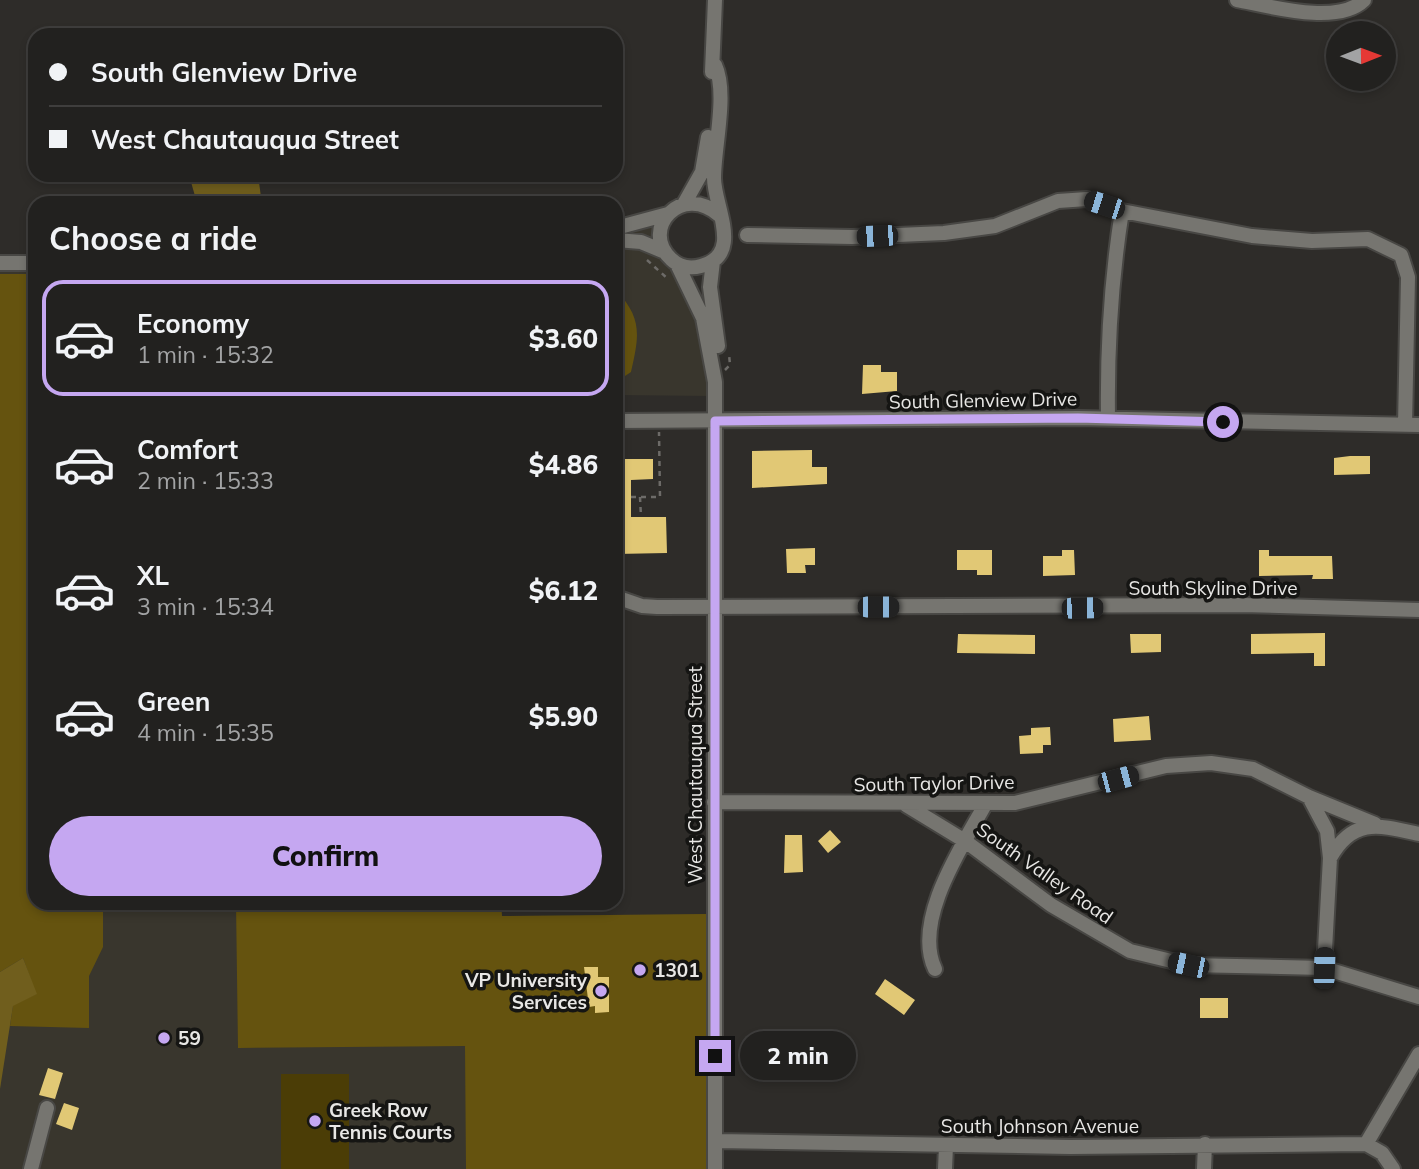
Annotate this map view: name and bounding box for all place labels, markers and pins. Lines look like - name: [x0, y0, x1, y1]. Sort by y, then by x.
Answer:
- place label: 1301: [654, 958, 700, 982]
- marker: 1301: [632, 962, 648, 978]
- place label: VP University Services: [464, 968, 588, 1014]
- marker: VP University Services: [593, 983, 609, 999]
- place label: 59: [178, 1026, 201, 1050]
- marker: 59: [156, 1030, 172, 1046]
- place label: Greek Row Tennis Courts: [329, 1098, 452, 1144]
- marker: Greek Row Tennis Courts: [307, 1113, 323, 1129]

